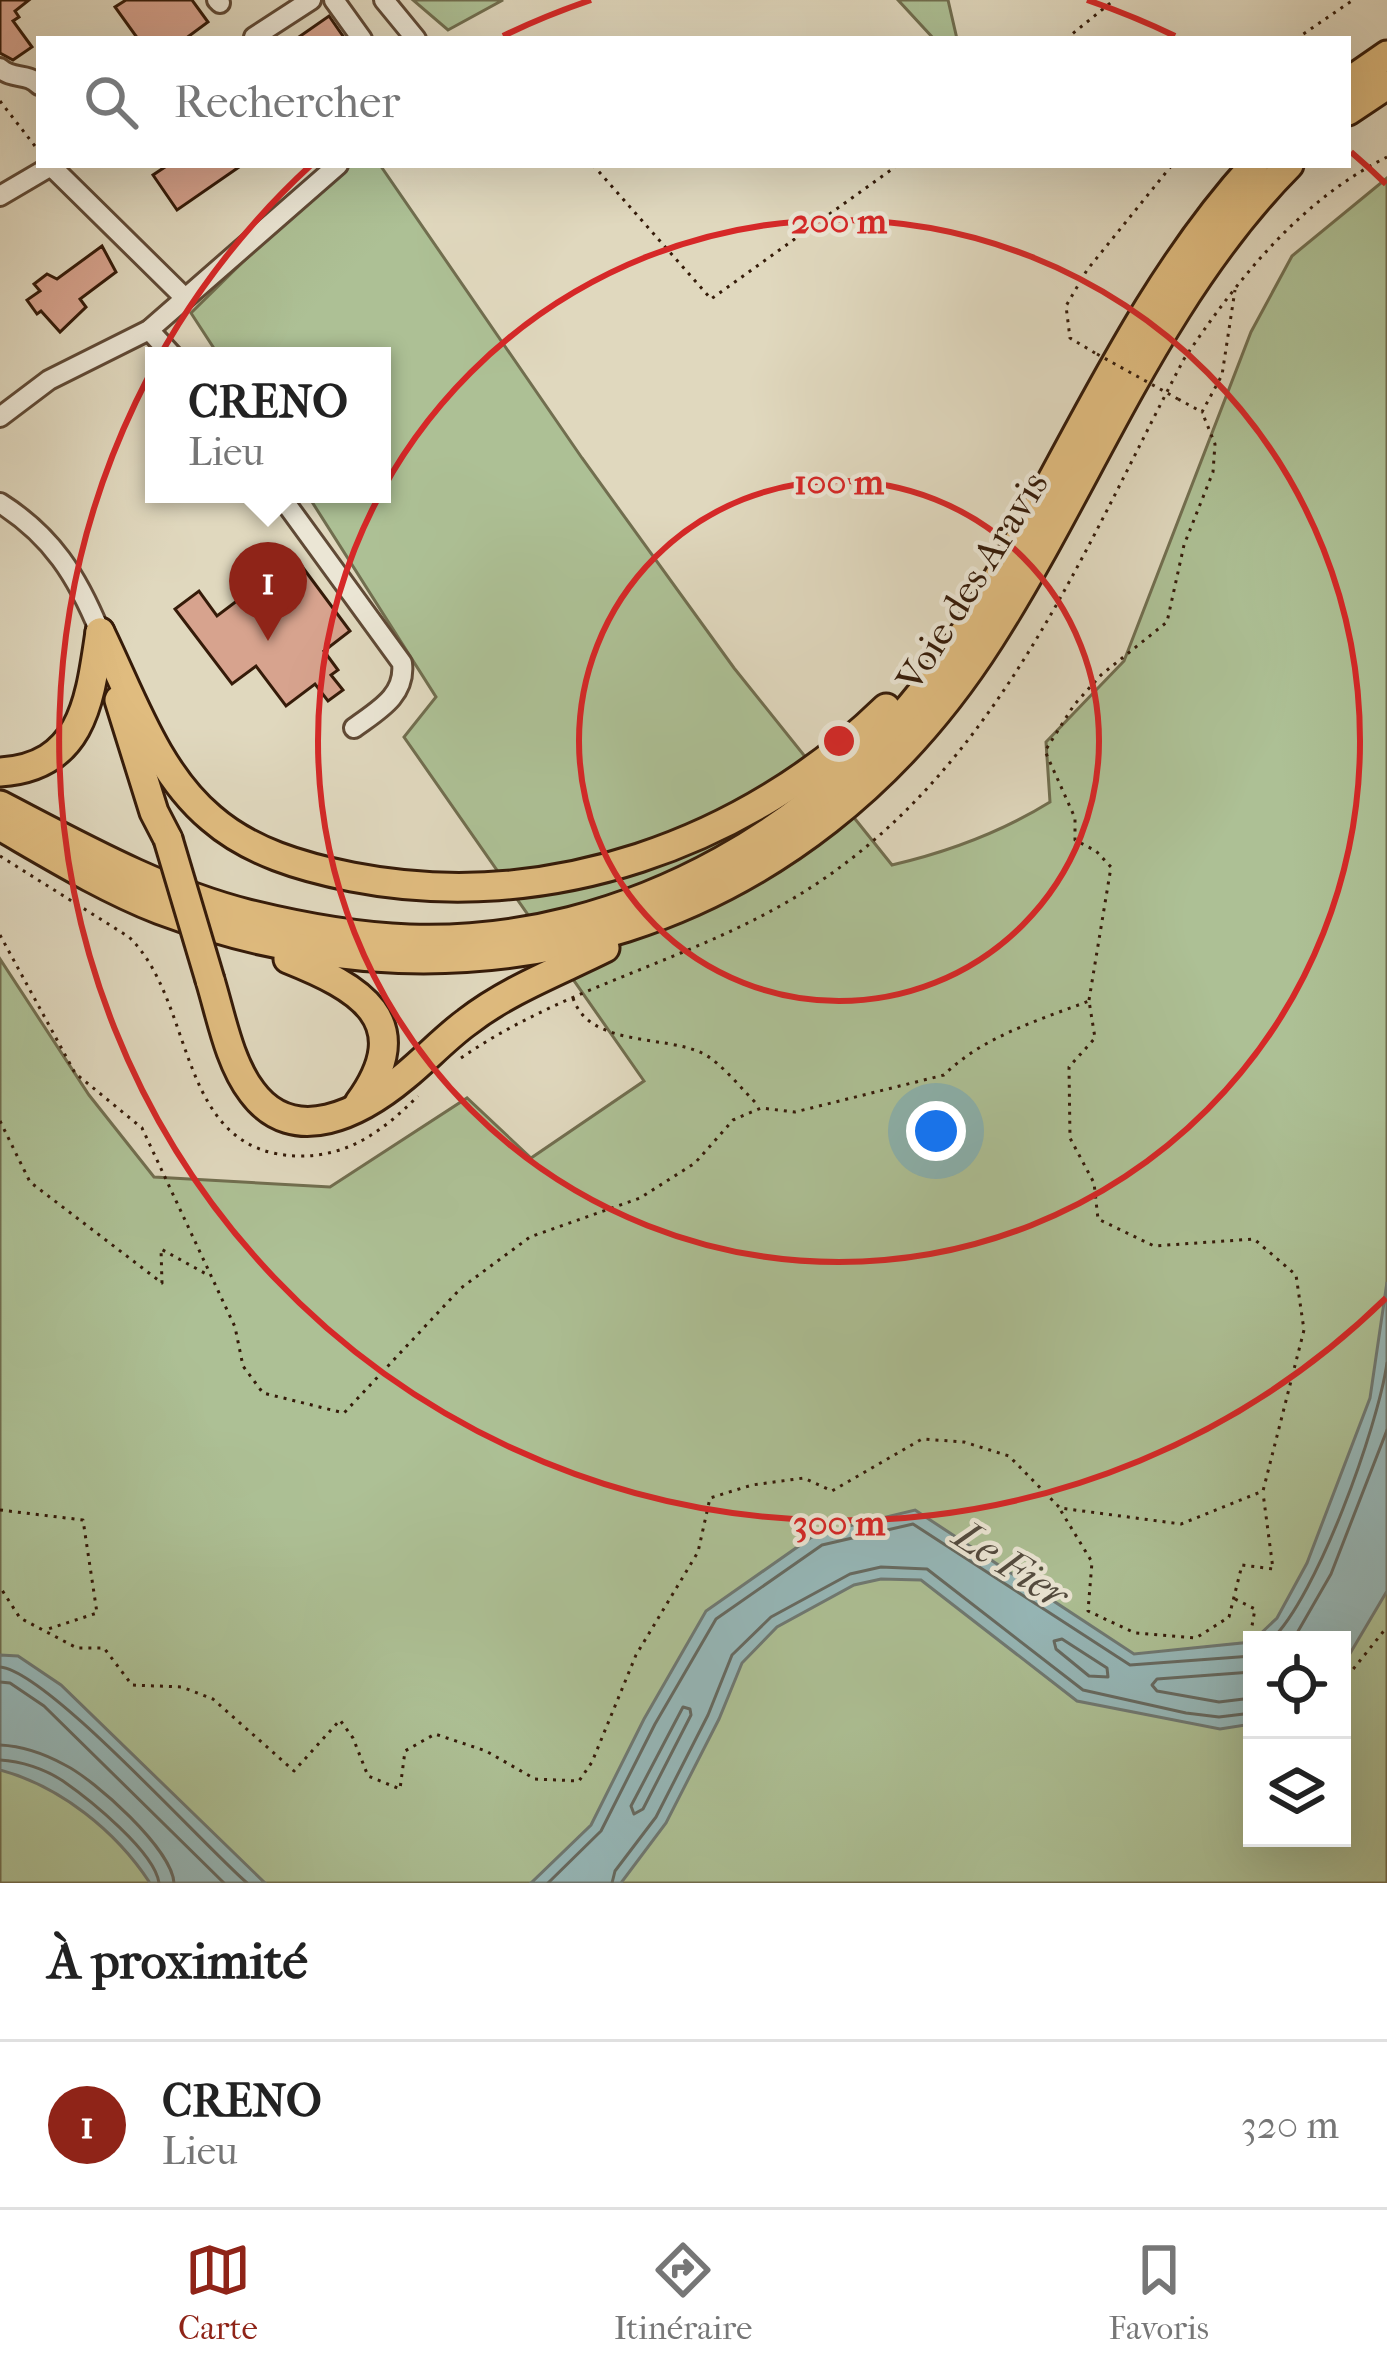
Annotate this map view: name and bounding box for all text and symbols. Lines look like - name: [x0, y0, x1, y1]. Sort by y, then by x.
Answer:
- search box: [36, 36, 1351, 168]
- icon: search: [78, 69, 144, 135]
- text: Rechercher: [174, 76, 400, 129]
- text: 200 m: [791, 200, 888, 242]
- popup: [145, 347, 391, 503]
- text: CRENO: [188, 376, 348, 429]
- text: Lieu: [188, 429, 264, 475]
- text: 100 m: [794, 461, 885, 503]
- street label: Voie des Aravis: [886, 463, 1058, 700]
- pin: 1: [229, 542, 307, 641]
- centre of rings: [818, 720, 860, 762]
- your location: [906, 1101, 966, 1161]
- text: 300 m: [793, 1502, 886, 1544]
- water label: Le Fier: [943, 1509, 1079, 1621]
- map controls: [1243, 1631, 1351, 1847]
- button: locate: [1243, 1631, 1351, 1739]
- button: layers: [1243, 1739, 1351, 1847]
- text: À proximité: [48, 1931, 308, 1991]
- text: CRENO: [162, 2075, 322, 2128]
- text: 1: [80, 2102, 94, 2148]
- text: 320 m: [1241, 2102, 1339, 2148]
- text: Lieu: [162, 2128, 238, 2174]
- tab: Carte: [178, 2237, 258, 2348]
- tab: Itinéraire: [614, 2237, 752, 2348]
- tab: Favoris: [1108, 2237, 1209, 2348]

